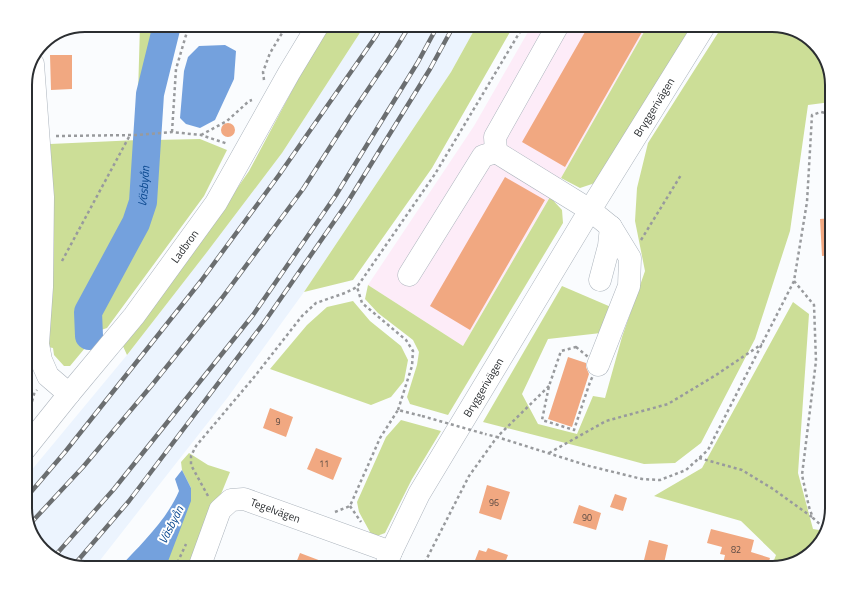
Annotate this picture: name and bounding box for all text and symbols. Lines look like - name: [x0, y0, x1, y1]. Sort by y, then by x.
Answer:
- street label: Bryggerivägen: [629, 75, 678, 140]
- water label: Väsbyån: [132, 164, 154, 209]
- street label: Ladbron: [167, 226, 202, 266]
- street label: Bryggerivägen: [459, 355, 507, 420]
- house number: 9: [275, 415, 281, 428]
- house number: 11: [319, 457, 329, 470]
- street label: Tegelvägen: [248, 494, 303, 527]
- house number: 96: [489, 496, 499, 509]
- water label: Väsbyån: [153, 502, 189, 547]
- house number: 90: [582, 511, 592, 524]
- house number: 82: [731, 543, 741, 556]

